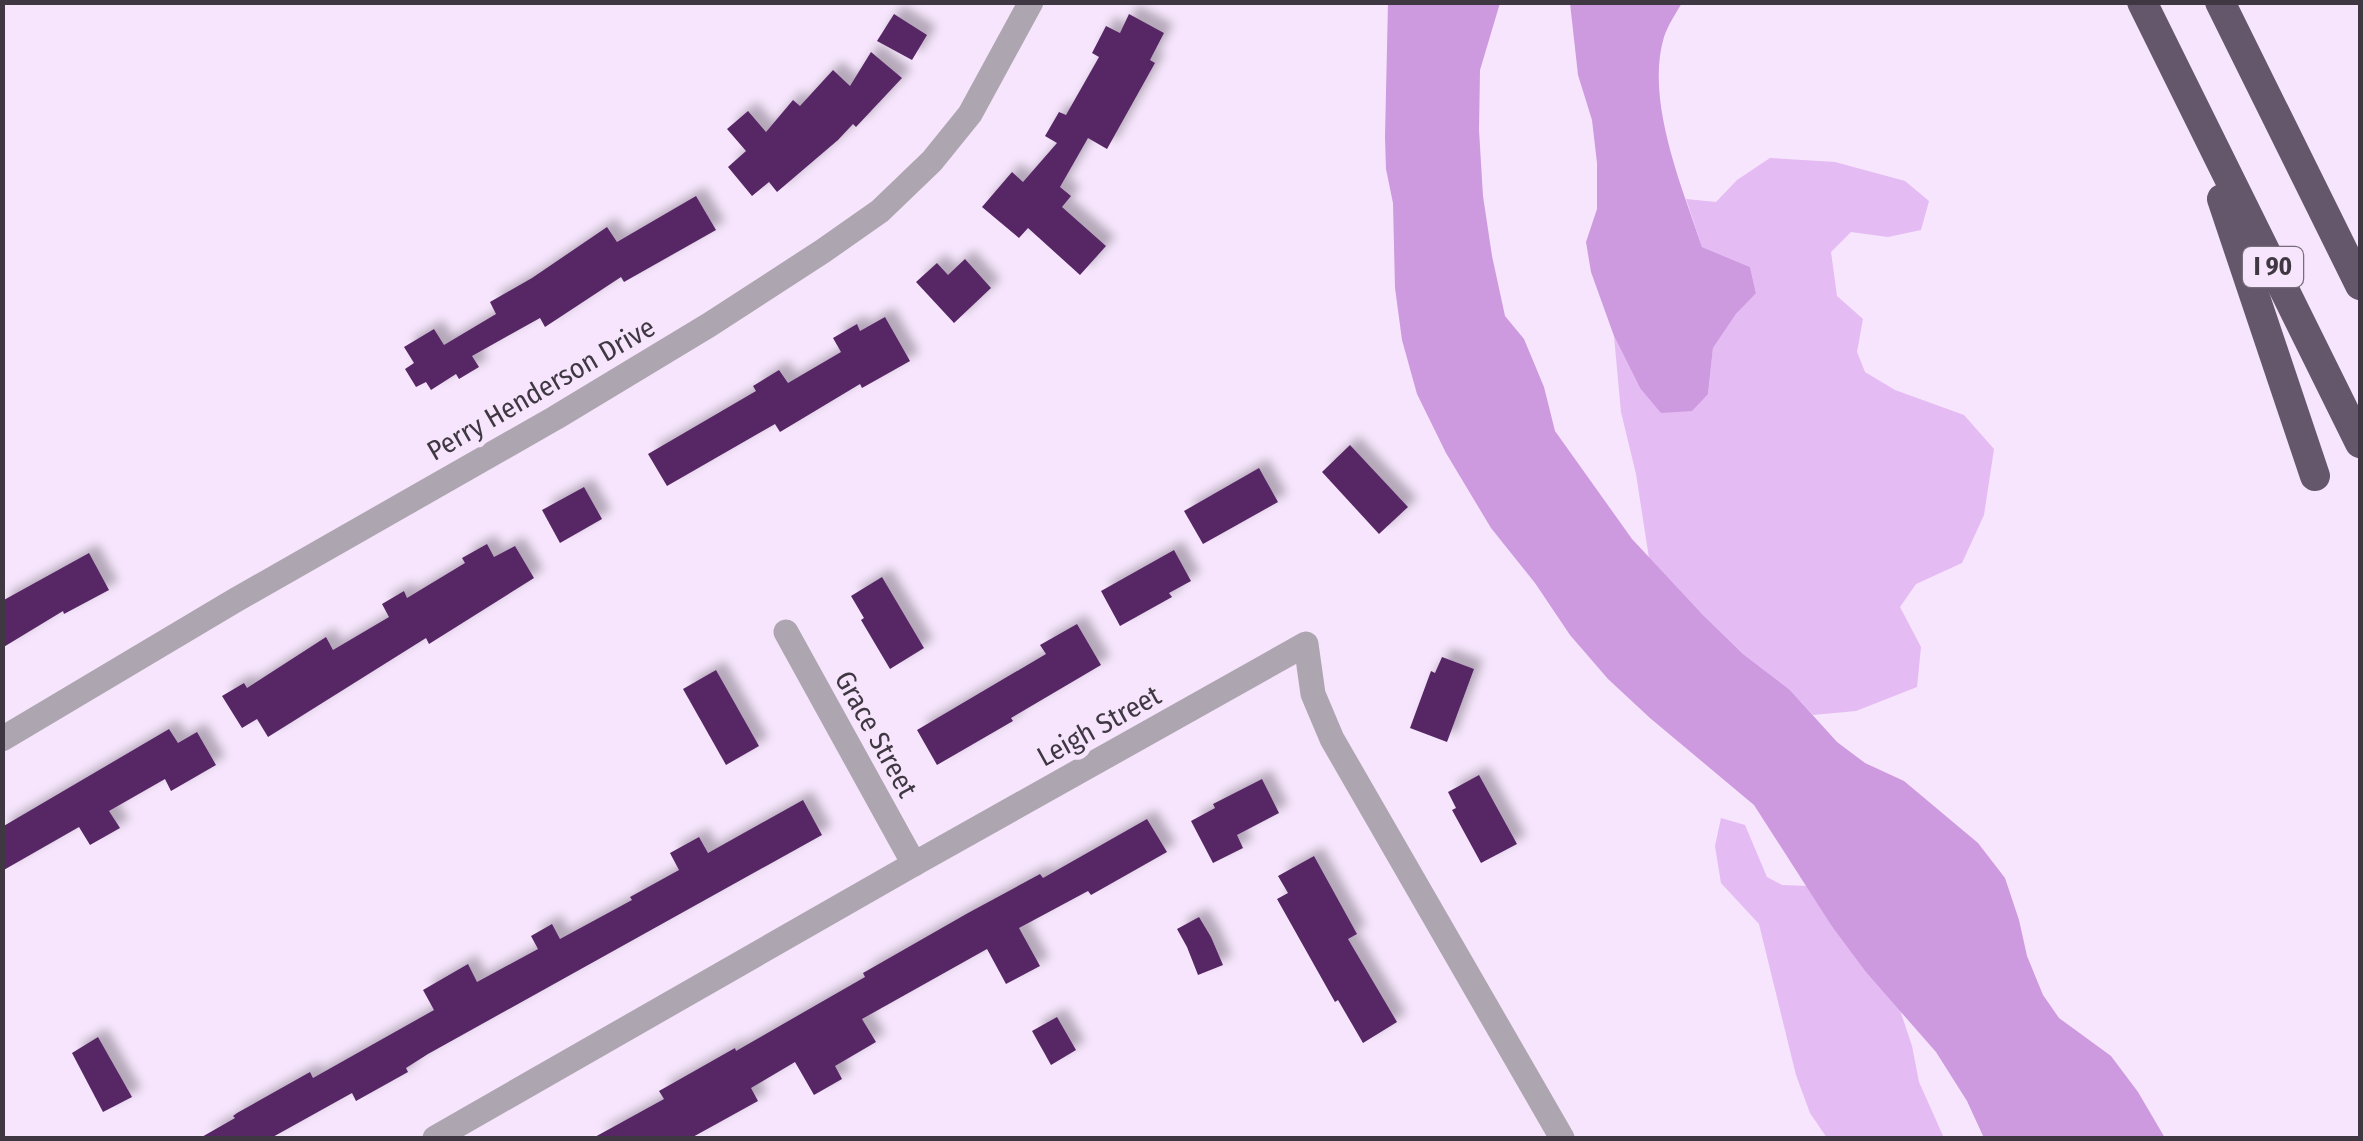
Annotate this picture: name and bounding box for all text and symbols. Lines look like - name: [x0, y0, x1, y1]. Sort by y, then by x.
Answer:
- road number: I 90: [2243, 247, 2303, 287]
- street label: Perry Henderson Drive: [421, 310, 661, 468]
- street label: Grace Street: [828, 665, 925, 804]
- street label: Leigh Street: [1032, 678, 1167, 773]

